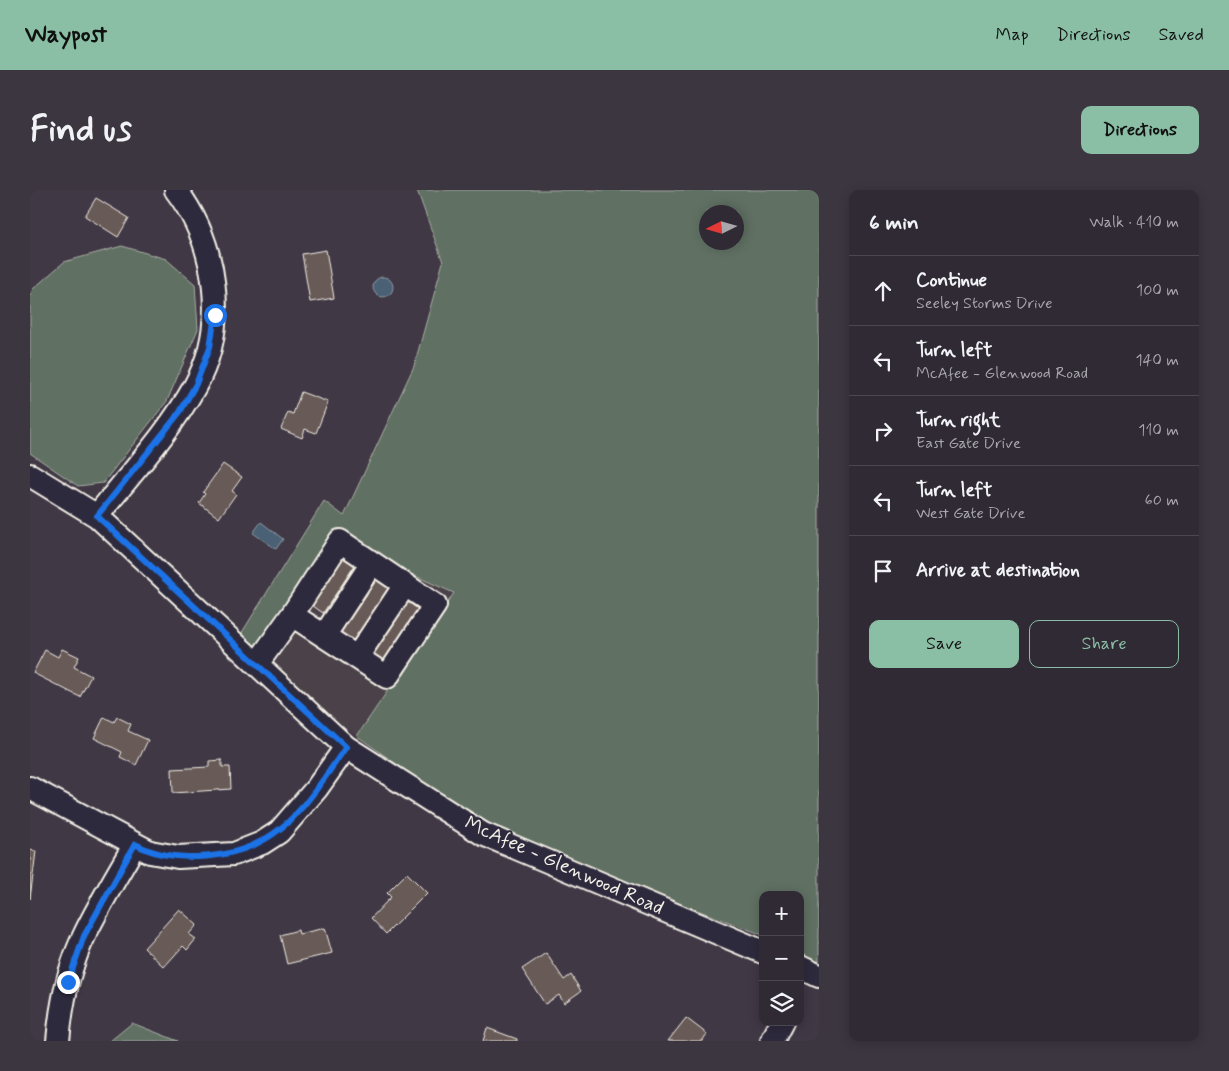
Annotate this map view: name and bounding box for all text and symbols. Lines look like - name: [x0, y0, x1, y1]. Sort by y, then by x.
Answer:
- text: Waypost: [25, 20, 107, 51]
- text: Map: [996, 23, 1029, 47]
- text: Directions: [1057, 23, 1131, 47]
- text: Saved: [1159, 23, 1204, 47]
- button: Directions: [1081, 106, 1199, 154]
- text: Find us: [30, 107, 132, 153]
- north arrow: [699, 205, 744, 250]
- text: 6 min: [869, 209, 919, 237]
- text: Walk · 410 m: [1089, 212, 1179, 233]
- text: Continue: [916, 268, 987, 293]
- icon: ahead: [869, 277, 897, 305]
- text: 100 m: [1136, 280, 1179, 301]
- text: Seeley Storms Drive: [916, 293, 1053, 314]
- route start: [204, 304, 227, 327]
- text: Turn left: [916, 338, 992, 363]
- icon: left: [869, 347, 897, 375]
- text: 140 m: [1135, 350, 1179, 371]
- text: McAfee - Glenwood Road: [916, 363, 1088, 384]
- text: Turn right: [916, 408, 1000, 433]
- icon: right: [869, 417, 897, 445]
- text: 110 m: [1138, 420, 1179, 441]
- text: East Gate Drive: [916, 433, 1021, 454]
- text: Turn left: [916, 478, 992, 503]
- icon: left: [869, 487, 897, 515]
- text: 60 m: [1145, 490, 1179, 511]
- text: West Gate Drive: [916, 503, 1025, 524]
- icon: arrive: [869, 557, 897, 585]
- text: Arrive at destination: [916, 558, 1080, 583]
- button: Save: [869, 620, 1019, 668]
- button: Share: [1029, 620, 1179, 668]
- street label: McAfee - Glenwood Road: [460, 810, 668, 922]
- map controls: [759, 891, 804, 1026]
- button: +: [759, 891, 804, 936]
- button: −: [759, 936, 804, 981]
- route end: [57, 971, 80, 994]
- button: layers: [759, 981, 804, 1026]

